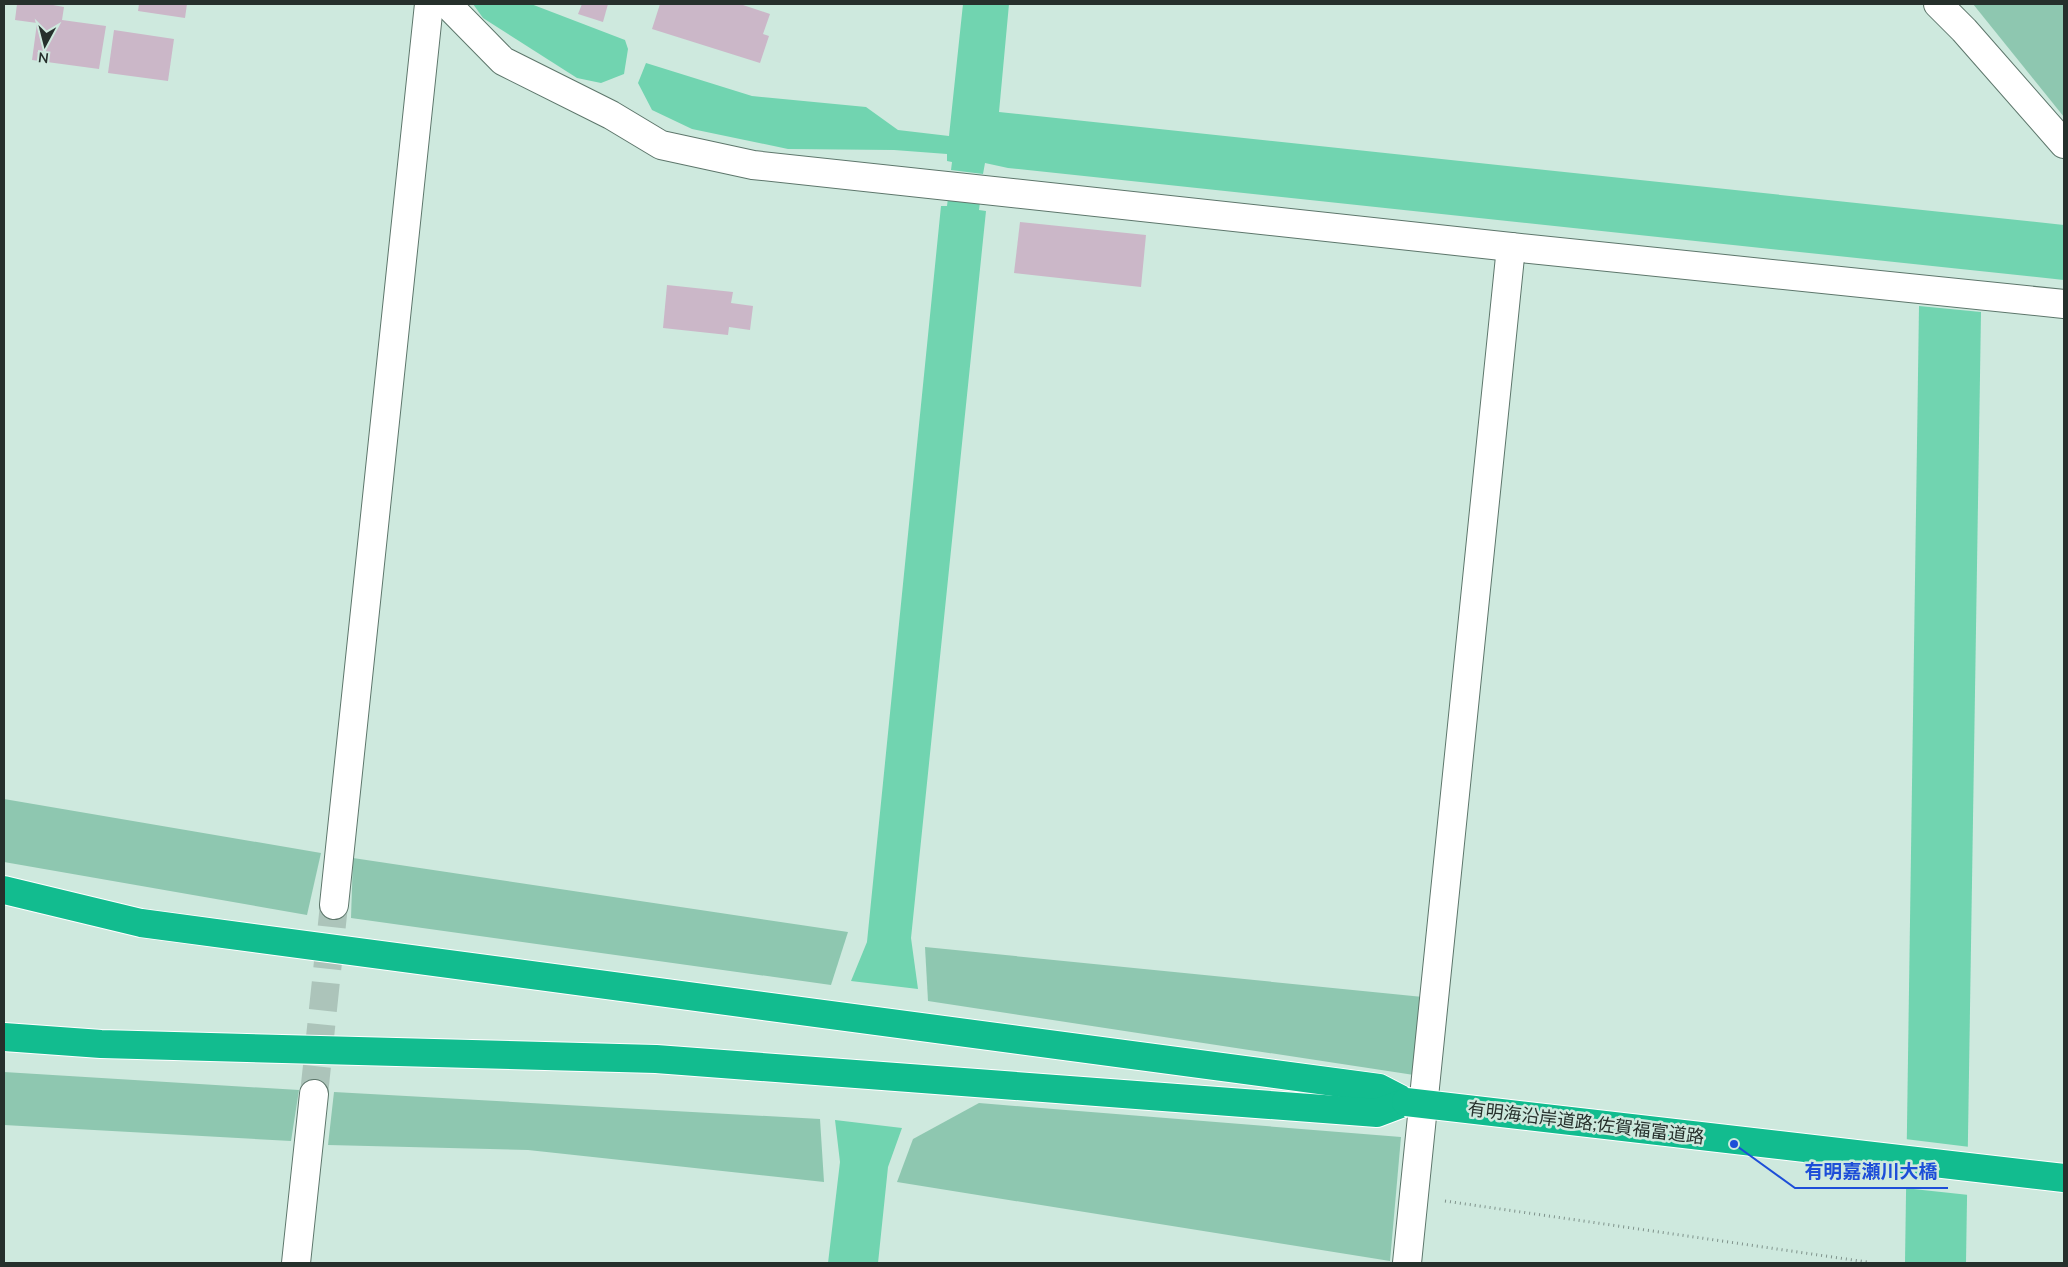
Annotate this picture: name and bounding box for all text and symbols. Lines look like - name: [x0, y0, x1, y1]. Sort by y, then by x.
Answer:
- north arrow: [20, 20, 70, 70]
- text: N: [37, 47, 50, 67]
- street label: 有明海沿岸道路;佐賀福富道路: [1466, 1097, 1706, 1149]
- callout: 有明嘉瀬川大橋: [1795, 1154, 1948, 1188]
- text: 有明嘉瀬川大橋: [1804, 1159, 1938, 1185]

